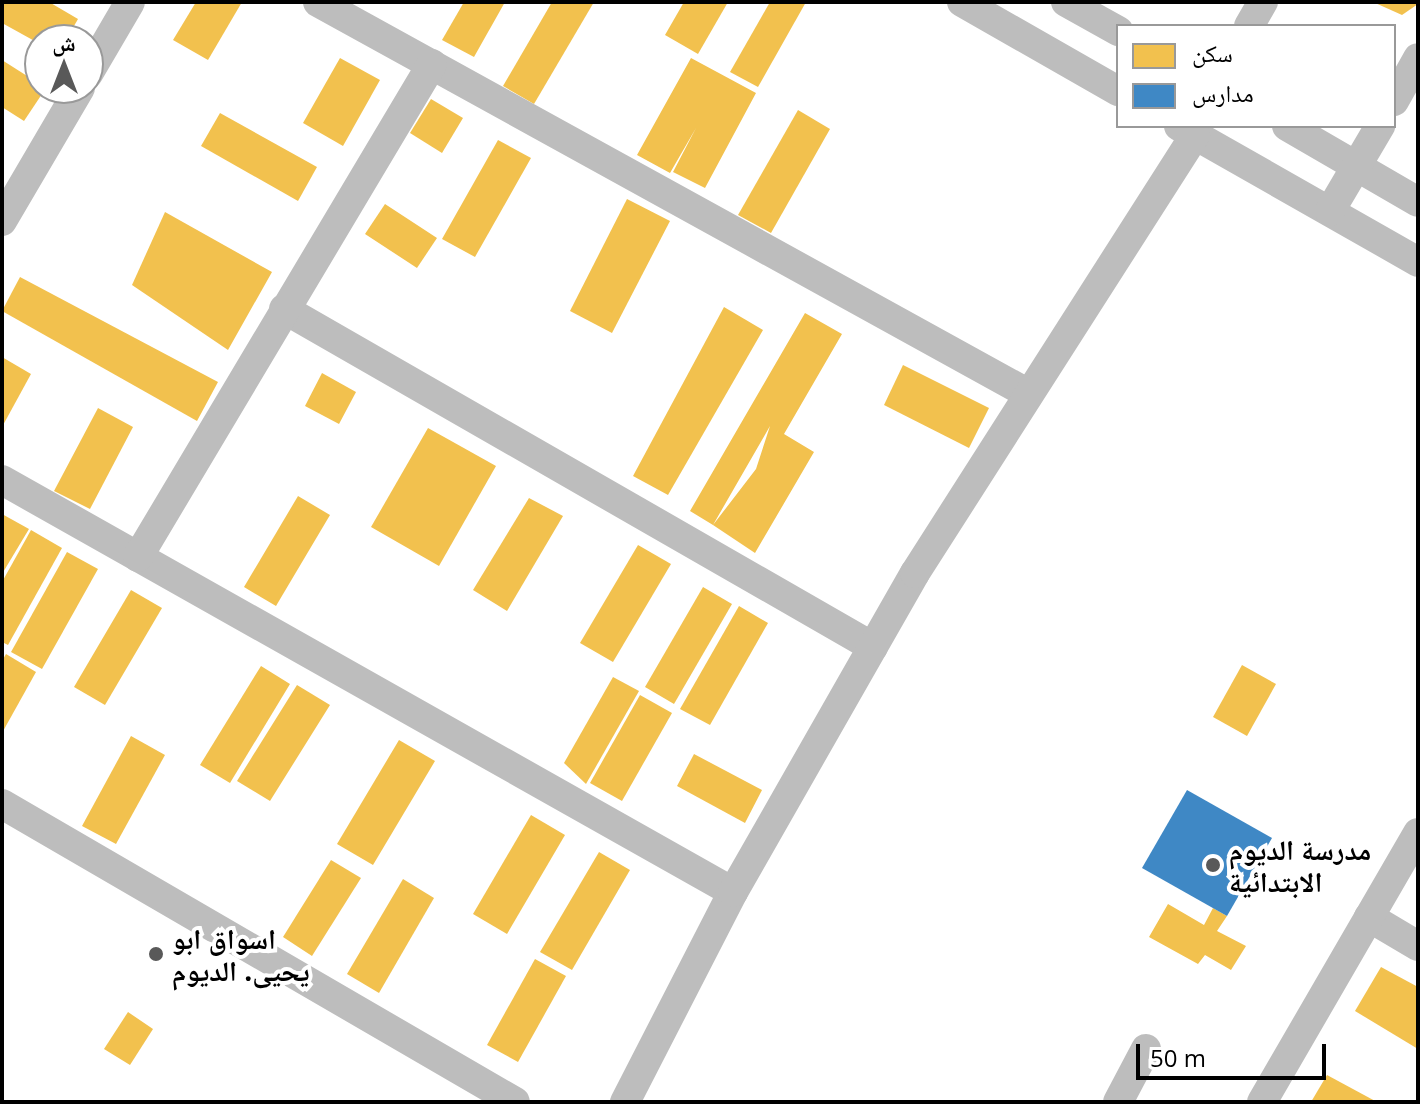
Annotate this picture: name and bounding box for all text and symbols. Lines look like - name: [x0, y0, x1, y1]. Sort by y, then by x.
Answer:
- north arrow: [24, 24, 104, 104]
- legend: [1116, 24, 1396, 128]
- text: ش: [52, 27, 76, 57]
- text: سكن: [1192, 36, 1233, 69]
- text: مدارس: [1192, 76, 1254, 109]
- place label: مدرسة الديوم الابتدائية: [1229, 832, 1371, 898]
- marker: مدرسة الديوم الابتدائية: [1204, 856, 1222, 874]
- place label: اسواق ابو يحيى. الديوم: [172, 921, 310, 987]
- marker: اسواق ابو يحيى. الديوم: [147, 945, 165, 963]
- scale bar: [1140, 1028, 1330, 1078]
- text: 50 m: [1150, 1041, 1206, 1074]

